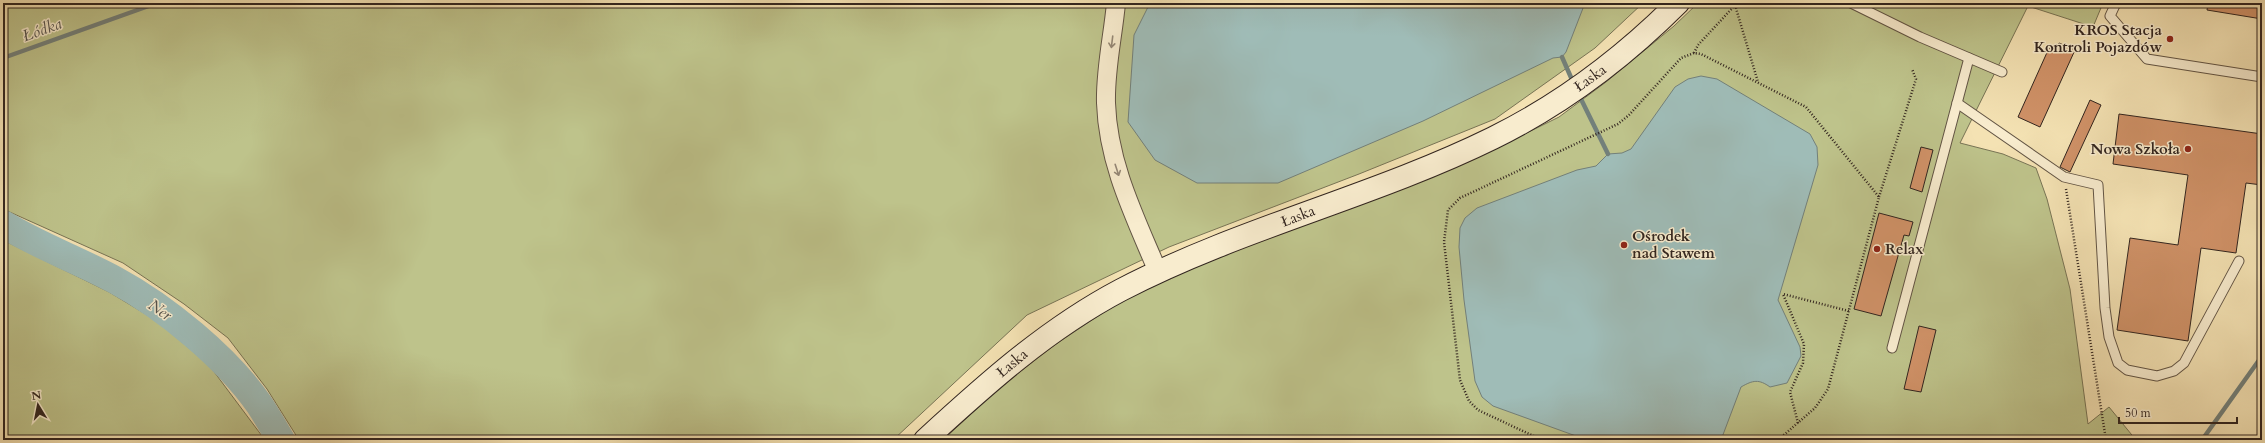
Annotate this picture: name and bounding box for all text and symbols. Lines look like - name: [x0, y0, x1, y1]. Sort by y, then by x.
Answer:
- water label: Łódka: [19, 13, 65, 47]
- place label: KROS Stacja Kontroli Pojazdów: [2034, 20, 2163, 57]
- marker: KROS Stacja Kontroli Pojazdów: [2165, 34, 2175, 44]
- one-way arrow: [1108, 35, 1116, 48]
- street label: Łaska: [1570, 59, 1610, 96]
- place label: Nowa Szkoła: [2091, 139, 2181, 159]
- marker: Nowa Szkoła: [2183, 144, 2193, 154]
- one-way arrow: [1113, 164, 1121, 176]
- street label: Łaska: [1278, 200, 1318, 232]
- place label: Ośrodek nad Stawem: [1632, 226, 1715, 263]
- place label: Relax: [1885, 239, 1923, 259]
- marker: Ośrodek nad Stawem: [1619, 240, 1629, 250]
- marker: Relax: [1872, 244, 1882, 254]
- water label: Ner: [144, 294, 177, 326]
- street label: Łaska: [992, 344, 1032, 382]
- north arrow: [18, 385, 58, 425]
- text: N: [30, 387, 43, 404]
- scale bar: [2119, 399, 2237, 425]
- text: 50 m: [2125, 405, 2152, 421]

